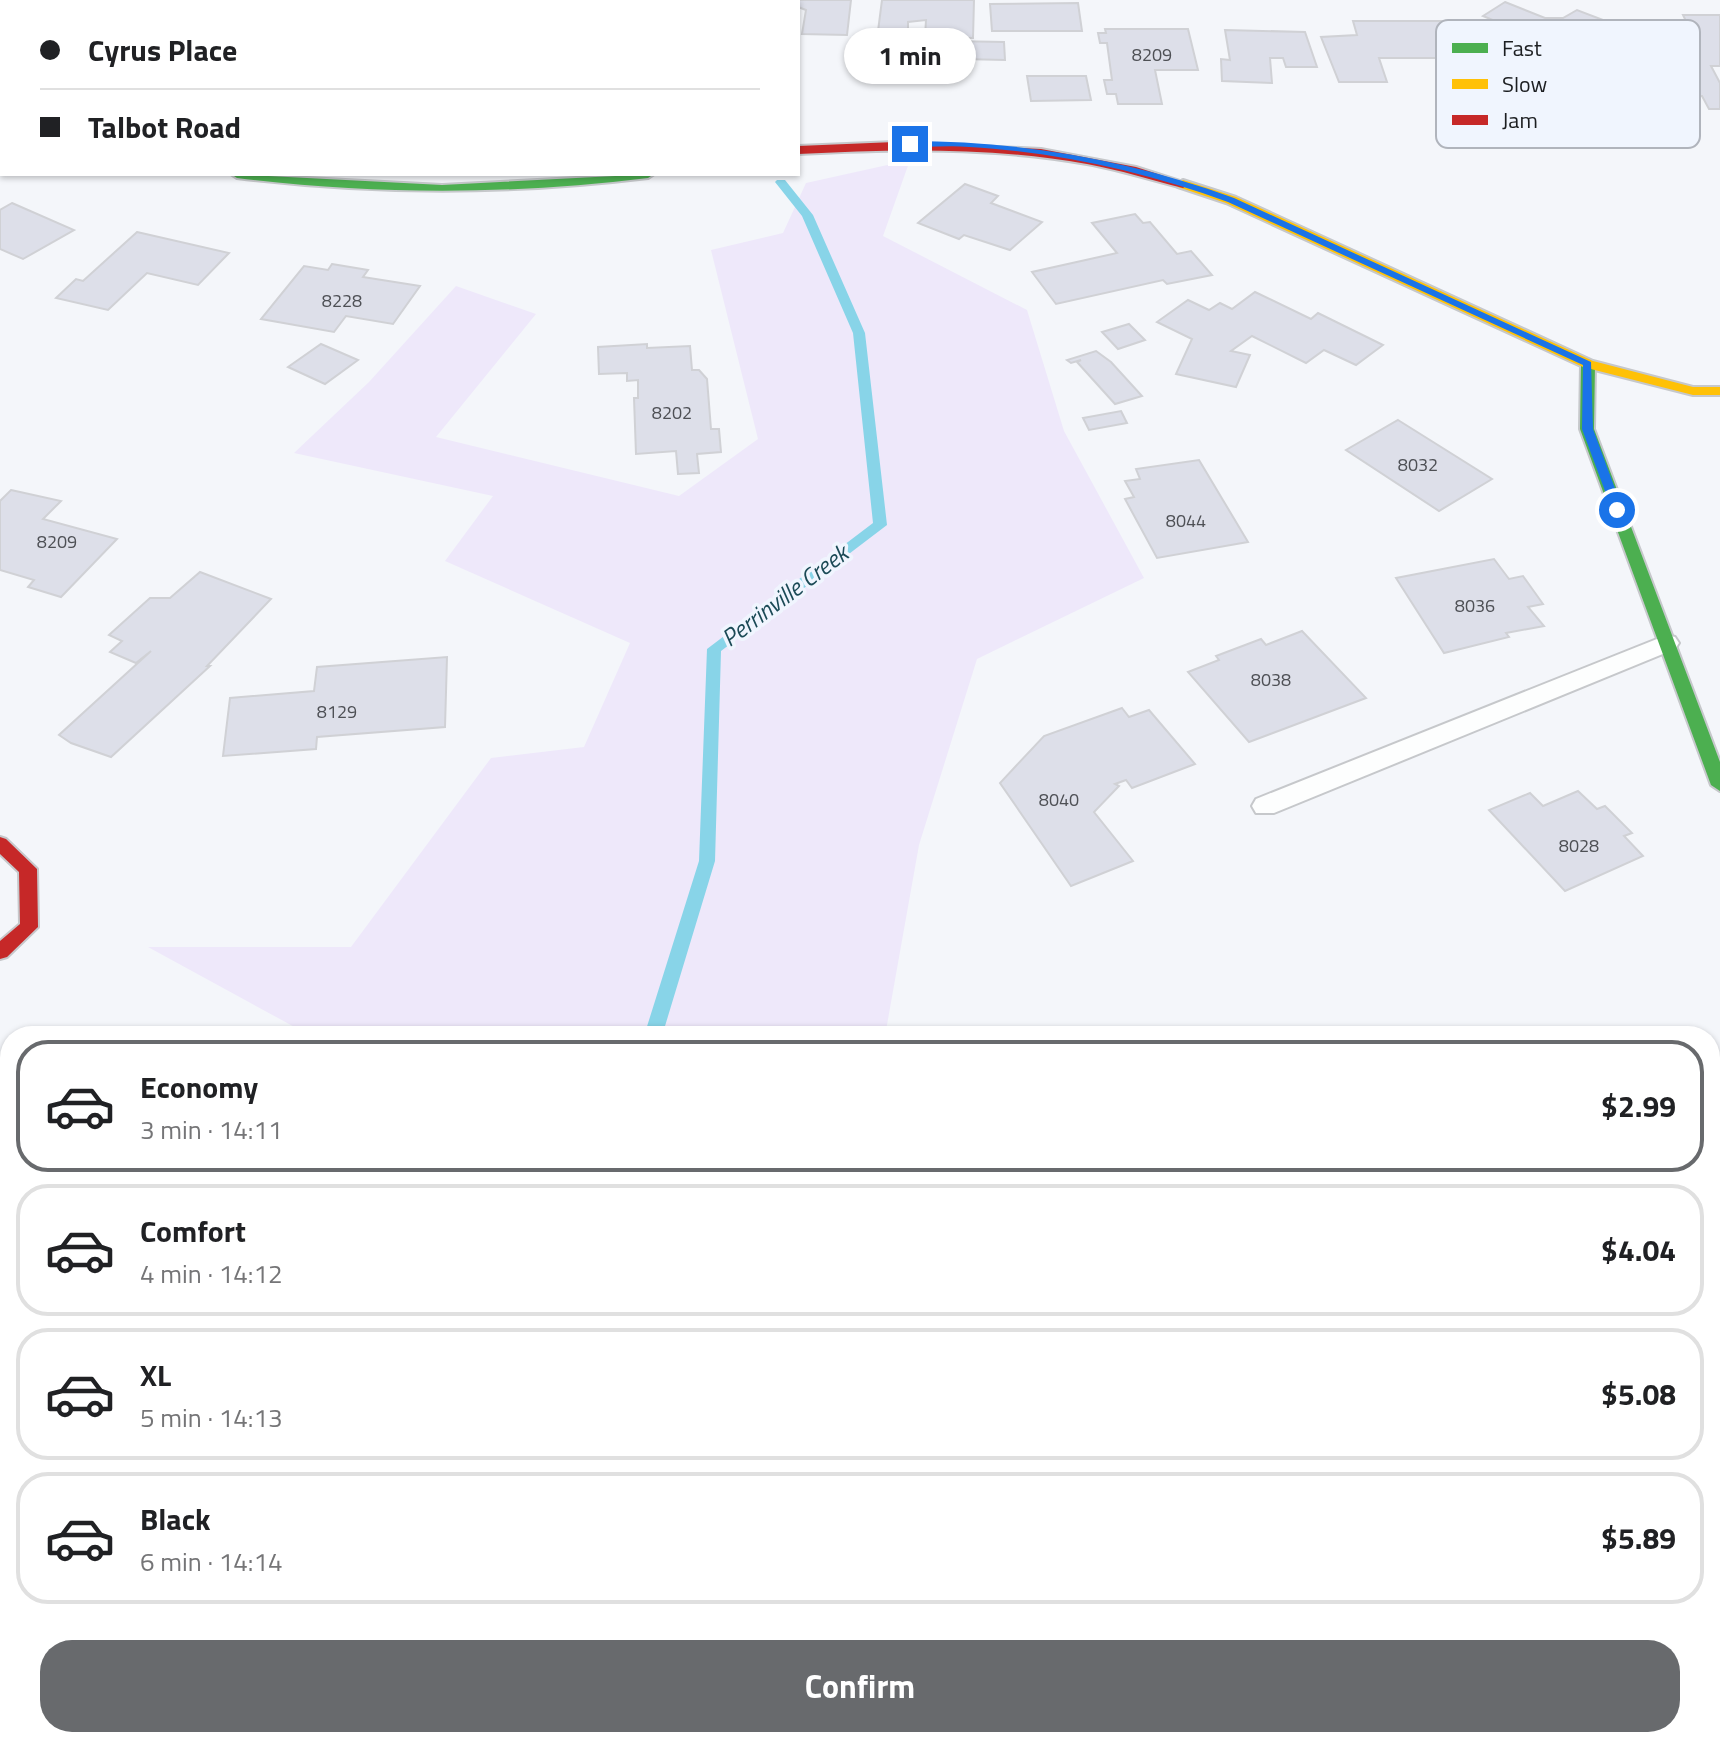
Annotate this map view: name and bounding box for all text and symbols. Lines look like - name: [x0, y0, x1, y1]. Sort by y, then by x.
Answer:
- legend: [1436, 20, 1700, 148]
- text: Cyrus Place: [88, 27, 237, 73]
- callout: 1 min: [844, 28, 976, 84]
- text: Fast: [1502, 31, 1542, 65]
- text: 1 min: [878, 36, 942, 75]
- house number: 8209: [1132, 41, 1172, 68]
- text: Slow: [1502, 67, 1548, 101]
- text: Jam: [1502, 103, 1538, 137]
- text: Talbot Road: [88, 104, 241, 150]
- route end: [892, 126, 928, 162]
- house number: 8228: [322, 287, 362, 314]
- house number: 8202: [652, 399, 692, 426]
- house number: 8032: [1398, 451, 1438, 478]
- route start: [1599, 492, 1635, 528]
- house number: 8044: [1166, 507, 1206, 534]
- house number: 8209: [37, 528, 77, 555]
- water label: Perrinville Creek: [713, 533, 858, 655]
- house number: 8036: [1455, 592, 1495, 619]
- house number: 8038: [1251, 666, 1291, 693]
- house number: 8129: [317, 698, 357, 725]
- house number: 8040: [1039, 786, 1079, 813]
- house number: 8028: [1559, 832, 1599, 859]
- text: Economy: [140, 1064, 258, 1110]
- icon: car: [44, 1070, 116, 1142]
- text: $2.99: [1601, 1083, 1676, 1129]
- text: 3 min · 14:11: [140, 1110, 283, 1149]
- text: Comfort: [140, 1208, 246, 1254]
- icon: car: [44, 1214, 116, 1286]
- text: $4.04: [1601, 1227, 1676, 1273]
- text: 4 min · 14:12: [140, 1254, 283, 1293]
- text: XL: [140, 1352, 171, 1398]
- icon: car: [44, 1358, 116, 1430]
- text: $5.08: [1601, 1371, 1676, 1417]
- text: 5 min · 14:13: [140, 1398, 283, 1437]
- text: Black: [140, 1496, 211, 1542]
- icon: car: [44, 1502, 116, 1574]
- text: $5.89: [1601, 1515, 1676, 1561]
- text: 6 min · 14:14: [140, 1542, 283, 1581]
- button: Confirm: [40, 1640, 1680, 1732]

